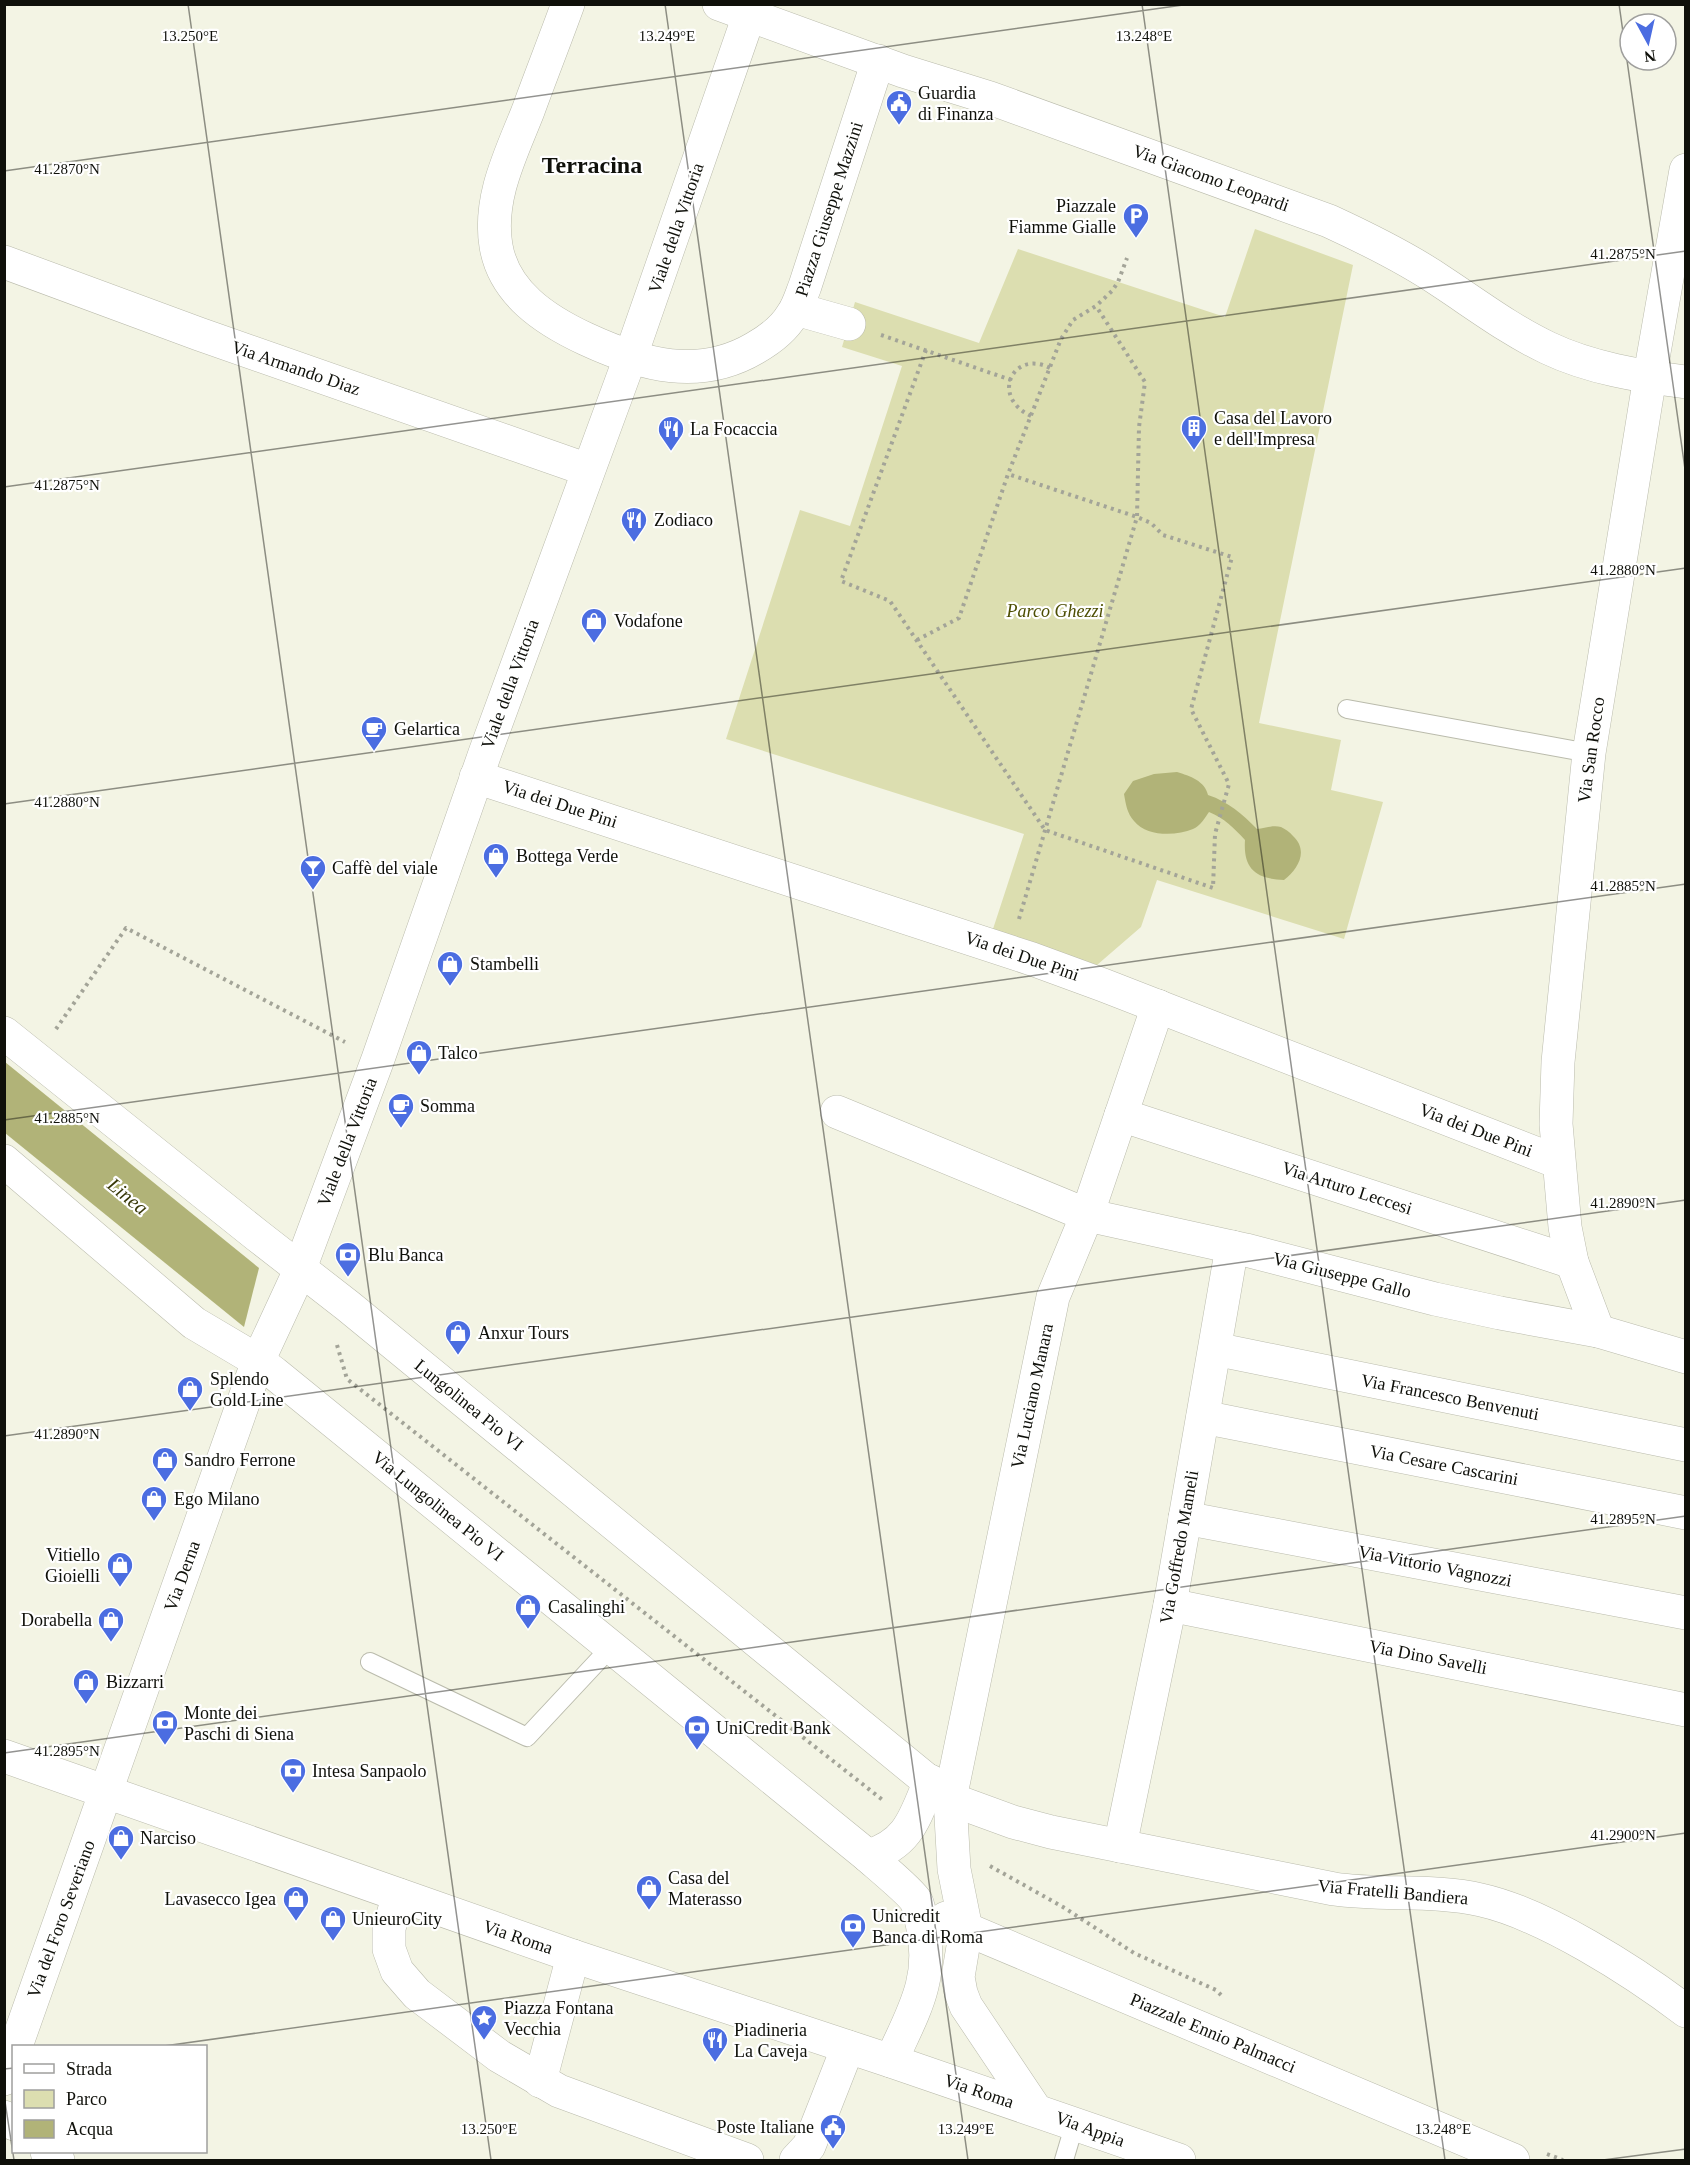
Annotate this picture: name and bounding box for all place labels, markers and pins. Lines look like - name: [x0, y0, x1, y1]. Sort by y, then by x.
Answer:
- place label: Guardia di Finanza: [918, 83, 993, 124]
- public building icon: Guardia di Finanza: [884, 88, 914, 126]
- place label: Piazzale Fiamme Gialle: [1009, 196, 1116, 237]
- parking icon: Piazzale Fiamme Gialle: [1121, 201, 1151, 239]
- place label: Casa del Lavoro e dell'Impresa: [1214, 408, 1332, 449]
- building icon: Casa del Lavoro e dell'Impresa: [1179, 413, 1209, 451]
- restaurant icon: La Focaccia: [656, 414, 686, 452]
- place label: La Focaccia: [690, 419, 777, 439]
- restaurant icon: Zodiaco: [619, 505, 649, 543]
- place label: Zodiaco: [654, 510, 713, 530]
- shop icon: Vodafone: [579, 606, 609, 644]
- place label: Vodafone: [614, 611, 683, 631]
- cafe icon: Gelartica: [359, 714, 389, 752]
- place label: Gelartica: [394, 719, 460, 739]
- shop icon: Bottega Verde: [481, 841, 511, 879]
- place label: Bottega Verde: [516, 846, 618, 866]
- bar icon: Caffè del viale: [298, 853, 328, 891]
- place label: Caffè del viale: [332, 858, 438, 878]
- shop icon: Stambelli: [435, 949, 465, 987]
- place label: Stambelli: [470, 954, 539, 974]
- shop icon: Talco: [404, 1038, 434, 1076]
- place label: Talco: [438, 1043, 478, 1063]
- cafe icon: Somma: [386, 1091, 416, 1129]
- place label: Somma: [420, 1096, 475, 1116]
- bank icon: Blu Banca: [333, 1240, 363, 1278]
- place label: Blu Banca: [368, 1245, 443, 1265]
- shop icon: Anxur Tours: [443, 1318, 473, 1356]
- place label: Anxur Tours: [478, 1323, 569, 1343]
- place label: Splendo Gold Line: [210, 1369, 284, 1410]
- shop icon: Splendo Gold Line: [175, 1374, 205, 1412]
- shop icon: Sandro Ferrone: [150, 1445, 180, 1483]
- place label: Sandro Ferrone: [184, 1450, 295, 1470]
- shop icon: Ego Milano: [139, 1484, 169, 1522]
- place label: Ego Milano: [174, 1489, 260, 1509]
- place label: Vitiello Gioielli: [45, 1545, 100, 1586]
- shop icon: Vitiello Gioielli: [105, 1550, 135, 1588]
- shop icon: Casalinghi: [513, 1592, 543, 1630]
- place label: Casalinghi: [548, 1597, 625, 1617]
- shop icon: Dorabella: [96, 1605, 126, 1643]
- place label: Dorabella: [21, 1610, 92, 1630]
- shop icon: Bizzarri: [71, 1667, 101, 1705]
- place label: Bizzarri: [106, 1672, 164, 1692]
- place label: Monte dei Paschi di Siena: [184, 1703, 294, 1744]
- bank icon: Monte dei Paschi di Siena: [150, 1708, 180, 1746]
- bank icon: UniCredit Bank: [682, 1713, 712, 1751]
- place label: UniCredit Bank: [716, 1718, 831, 1738]
- bank icon: Intesa Sanpaolo: [278, 1756, 308, 1794]
- place label: Intesa Sanpaolo: [312, 1761, 426, 1781]
- shop icon: Narciso: [106, 1823, 136, 1861]
- place label: Narciso: [140, 1828, 196, 1848]
- place label: Casa del Materasso: [668, 1868, 742, 1909]
- shop icon: Casa del Materasso: [634, 1873, 664, 1911]
- shop icon: Lavasecco Igea: [281, 1884, 311, 1922]
- place label: Lavasecco Igea: [165, 1889, 276, 1909]
- shop icon: UnieuroCity: [318, 1904, 348, 1942]
- place label: Unicredit Banca di Roma: [872, 1906, 983, 1947]
- place label: UnieuroCity: [352, 1909, 442, 1929]
- bank icon: Unicredit Banca di Roma: [838, 1911, 868, 1949]
- place label: Piazza Fontana Vecchia: [504, 1998, 613, 2039]
- place icon: Piazza Fontana Vecchia: [469, 2003, 499, 2041]
- place label: Piadineria La Caveja: [734, 2020, 807, 2061]
- restaurant icon: Piadineria La Caveja: [700, 2025, 730, 2063]
- public building icon: Poste Italiane: [818, 2112, 848, 2150]
- place label: Poste Italiane: [717, 2117, 814, 2137]

